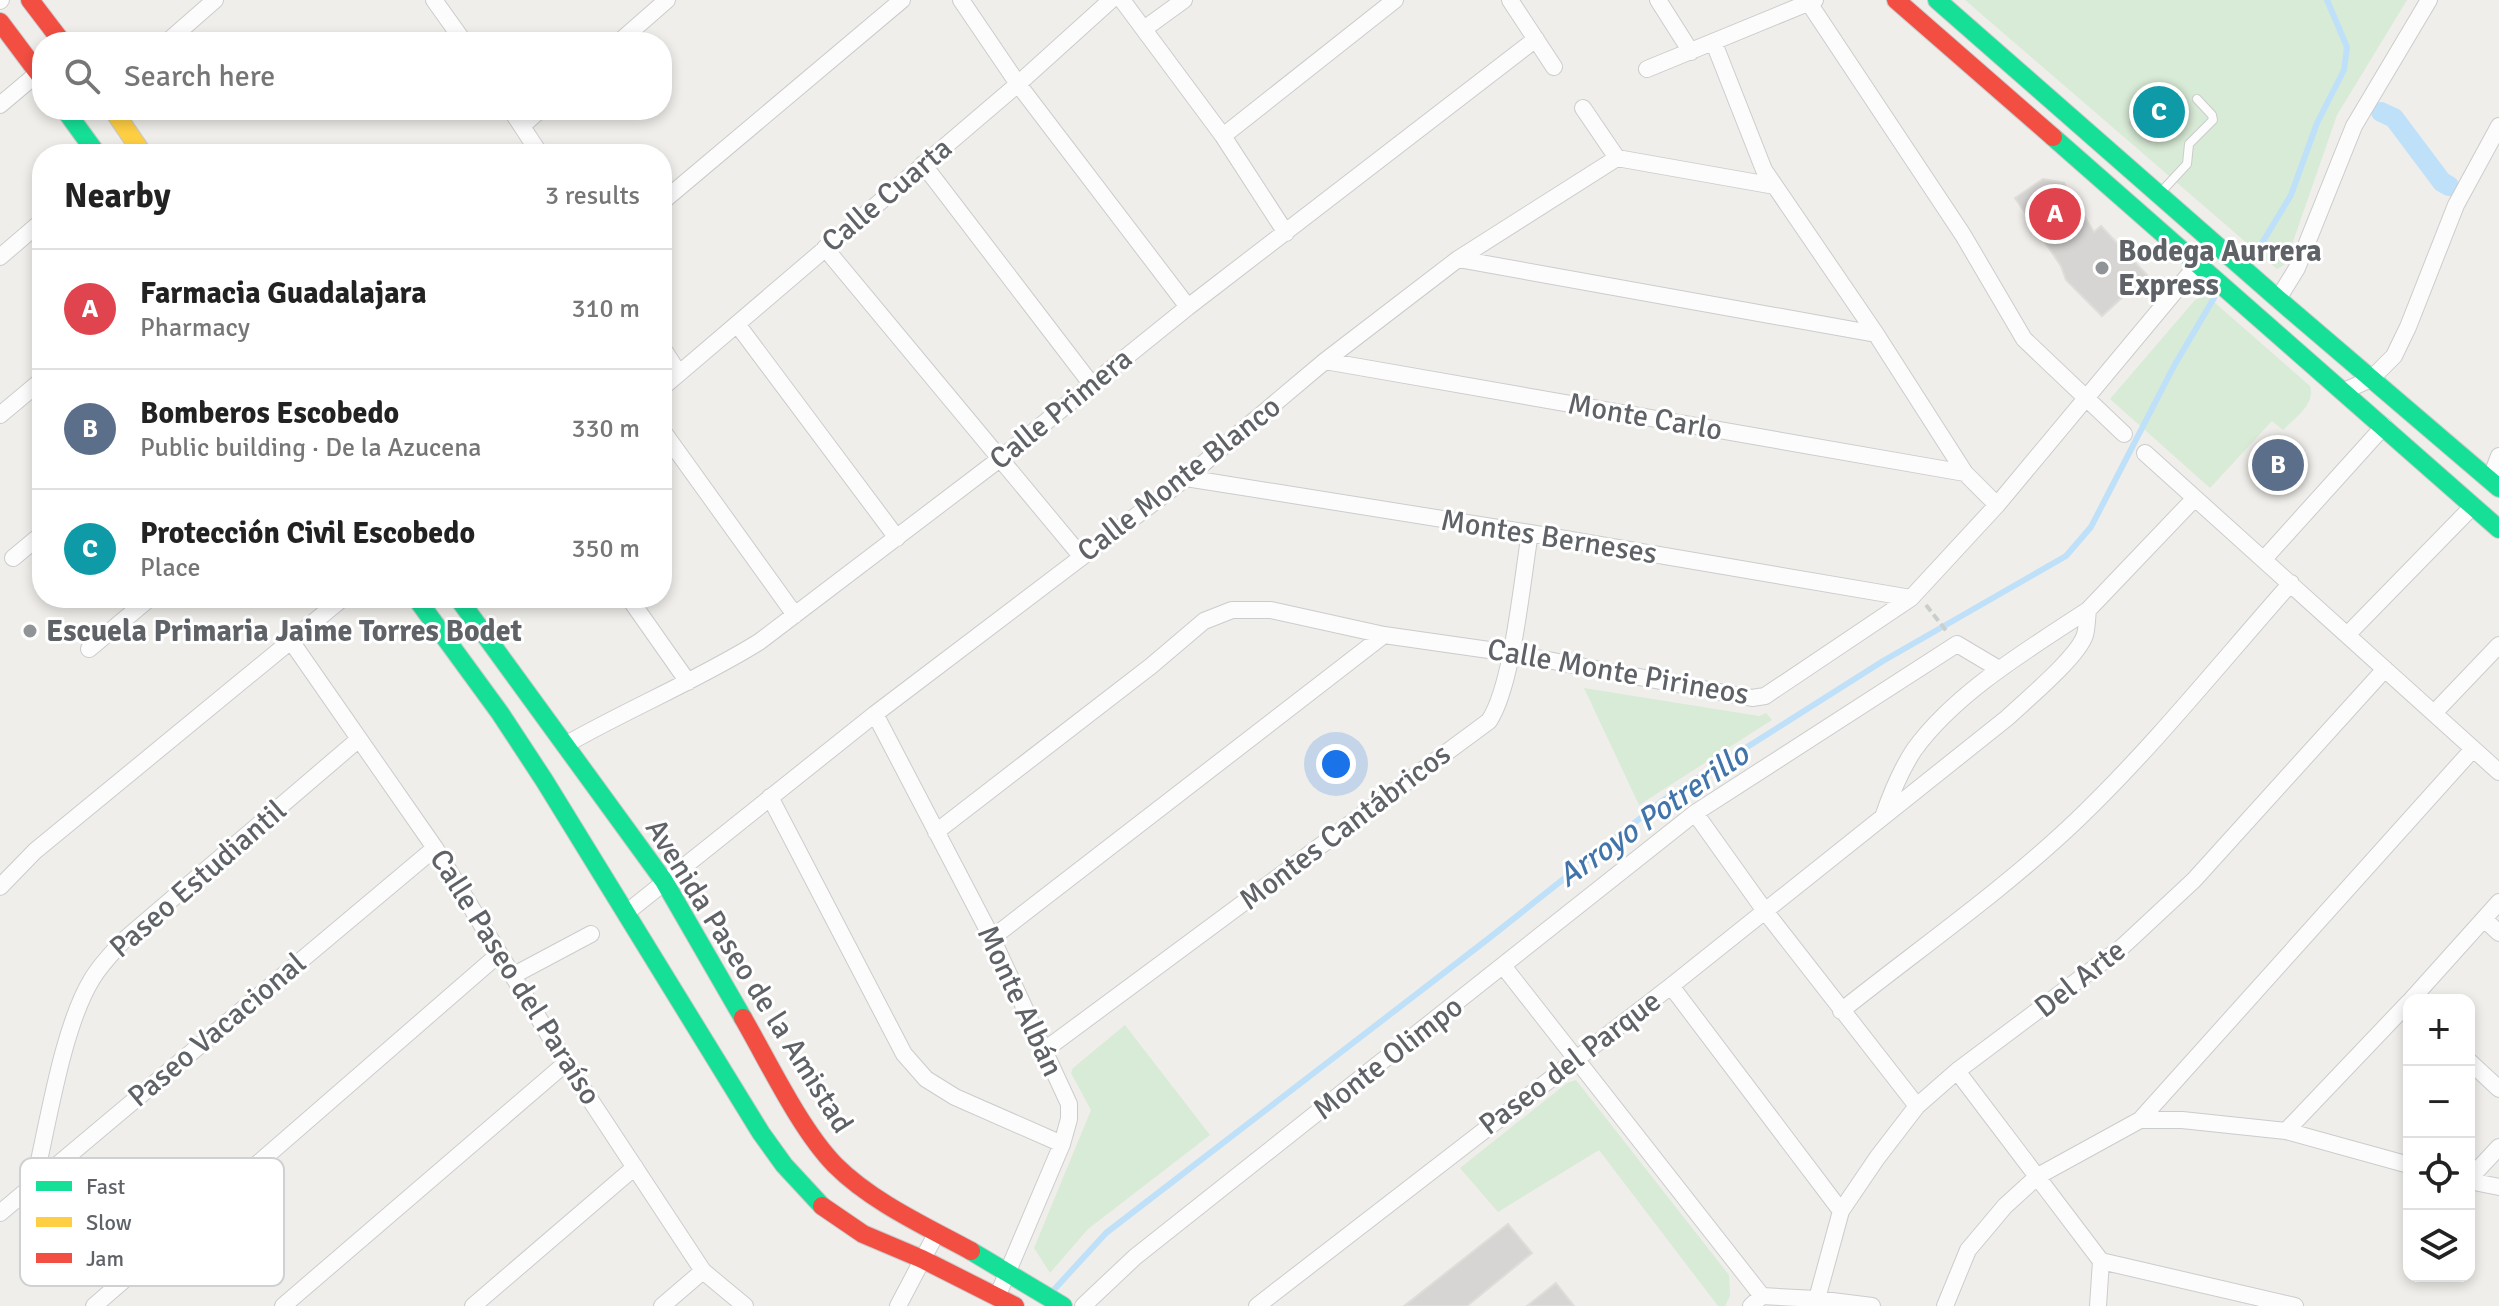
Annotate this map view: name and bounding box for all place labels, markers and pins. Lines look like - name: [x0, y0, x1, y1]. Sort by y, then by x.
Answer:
- pin: C: [2133, 82, 2185, 142]
- pin: A: [2029, 184, 2081, 244]
- place label: Bodega Aurrera Express: [2118, 233, 2322, 304]
- marker: Bodega Aurrera Express: [2093, 259, 2111, 277]
- pin: B: [2252, 435, 2304, 495]
- place label: Escuela Primaria Jaime Torres Bodet: [46, 613, 522, 650]
- marker: Escuela Primaria Jaime Torres Bodet: [21, 622, 39, 640]

